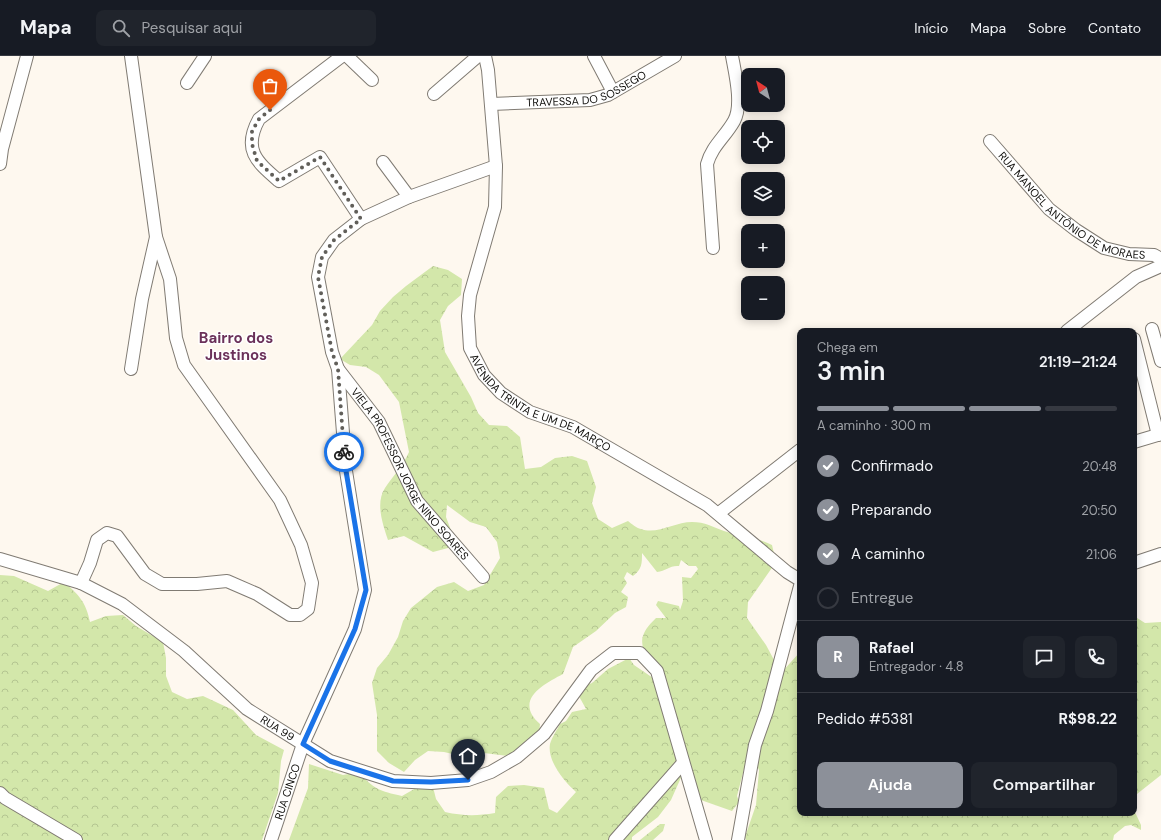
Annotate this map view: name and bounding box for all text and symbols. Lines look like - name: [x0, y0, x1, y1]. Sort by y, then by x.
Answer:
- search box: [96, 10, 376, 46]
- text: Mapa: [20, 15, 72, 40]
- icon: search: [110, 17, 132, 39]
- text: Pesquisar aqui: [142, 18, 242, 38]
- text: Início: [914, 19, 948, 37]
- text: Mapa: [970, 19, 1006, 37]
- text: Sobre: [1028, 19, 1066, 37]
- text: Contato: [1088, 19, 1141, 37]
- street label: TRAVESSA DO SOSSEGO: [526, 67, 649, 110]
- north arrow: [741, 68, 785, 112]
- map controls: [741, 68, 785, 320]
- pin: [253, 69, 287, 110]
- icon: bag: [259, 75, 281, 97]
- button: locate: [741, 120, 785, 164]
- street label: RUA MANOEL ANTÔNIO DE MORAES: [995, 149, 1146, 262]
- button: layers: [741, 172, 785, 216]
- button: +: [741, 224, 785, 268]
- button: −: [741, 276, 785, 320]
- district label: Bairro dos Justinos: [199, 328, 273, 365]
- text: Chega em: [817, 339, 878, 356]
- street label: AVENIDA TRINTA E UM DE MARÇO: [467, 351, 613, 454]
- text: 21:19–21:24: [1039, 352, 1117, 372]
- text: 3 min: [817, 354, 886, 388]
- street label: VIELA PROFESSOR JORGE NINO SOARES: [348, 385, 472, 563]
- text: A caminho · 300 m: [817, 417, 931, 434]
- courier: [324, 432, 364, 472]
- icon: bike: [333, 441, 355, 463]
- icon: check: [817, 455, 839, 477]
- text: Confirmado: [851, 456, 933, 476]
- text: 20:48: [1082, 458, 1117, 475]
- icon: check: [817, 499, 839, 521]
- text: Preparando: [851, 500, 932, 520]
- text: 20:50: [1081, 502, 1117, 519]
- icon: check: [817, 543, 839, 565]
- text: A caminho: [851, 544, 925, 564]
- text: 21:06: [1086, 546, 1117, 563]
- text: Entregue: [851, 588, 913, 608]
- button: chat: [1023, 636, 1065, 678]
- button: phone: [1075, 636, 1117, 678]
- text: Rafael: [869, 638, 914, 658]
- text: R: [833, 647, 843, 667]
- text: Entregador · 4.8: [869, 658, 964, 675]
- text: Pedido #5381: [817, 709, 913, 729]
- text: R$98.22: [1058, 709, 1117, 729]
- street label: RUA 99: [258, 712, 297, 744]
- pin: [451, 739, 485, 780]
- icon: home: [457, 745, 479, 767]
- street label: RUA CINCO: [271, 762, 303, 821]
- button: Ajuda: [817, 762, 963, 808]
- button: Compartilhar: [971, 762, 1117, 808]

